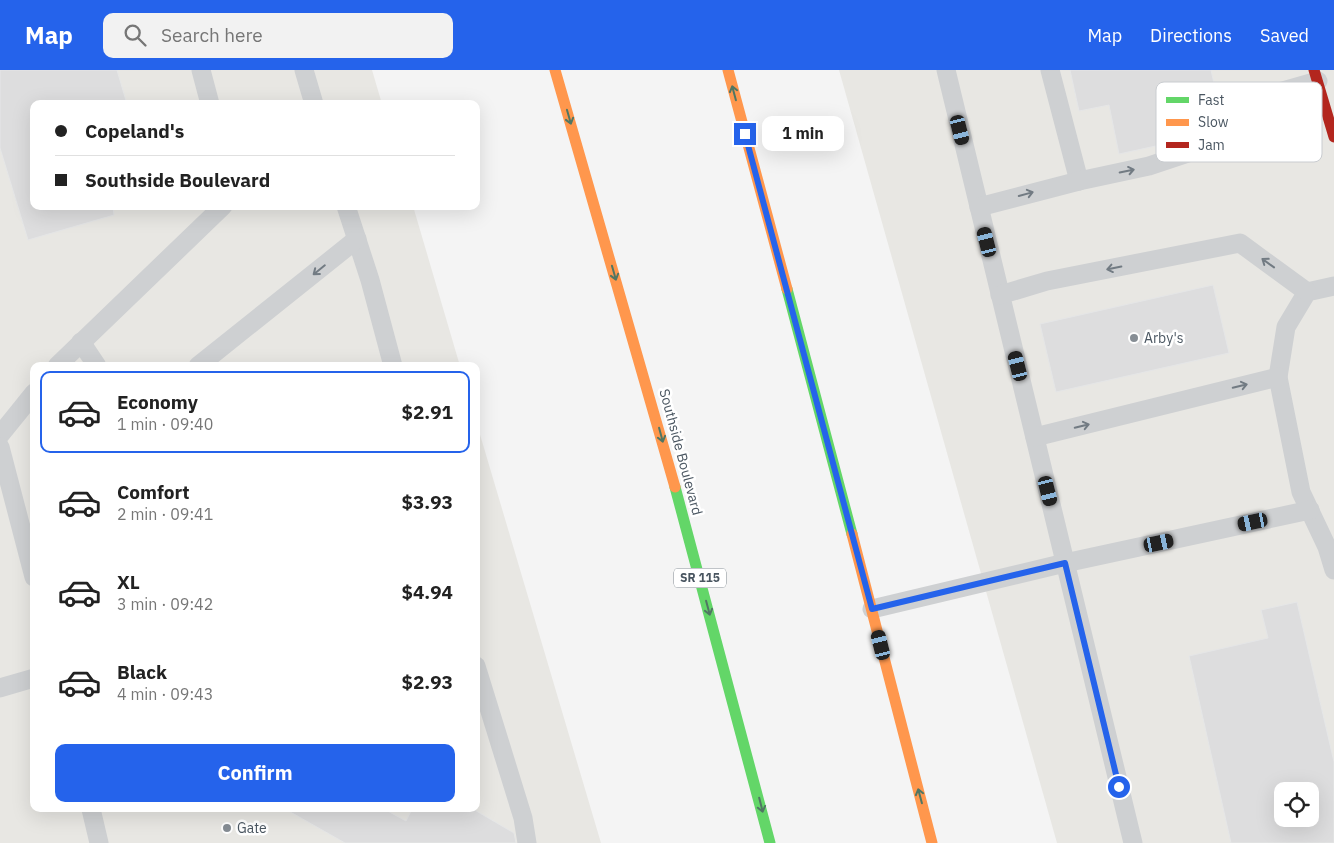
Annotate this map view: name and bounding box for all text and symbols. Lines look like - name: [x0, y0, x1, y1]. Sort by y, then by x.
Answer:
- search box: [103, 13, 453, 58]
- text: Map: [25, 19, 73, 51]
- icon: search: [121, 21, 149, 49]
- text: Search here: [161, 23, 263, 47]
- text: Map: [1087, 24, 1122, 47]
- text: Directions: [1150, 24, 1232, 47]
- text: Saved: [1260, 24, 1309, 47]
- legend: [1156, 82, 1322, 162]
- one-way arrow: [729, 86, 738, 102]
- text: Fast: [1198, 91, 1224, 109]
- one-way arrow: [564, 108, 574, 124]
- text: Slow: [1198, 113, 1229, 131]
- car: [949, 114, 970, 146]
- callout: 1 min: [762, 116, 845, 152]
- text: Copeland's: [85, 119, 184, 143]
- route end: [734, 123, 756, 145]
- text: 1 min: [782, 123, 824, 143]
- text: Jam: [1198, 136, 1225, 154]
- one-way arrow: [1118, 166, 1134, 175]
- text: Southside Boulevard: [85, 168, 270, 192]
- one-way arrow: [1017, 189, 1033, 199]
- car: [976, 226, 997, 258]
- one-way arrow: [1261, 258, 1275, 268]
- one-way arrow: [312, 264, 325, 275]
- one-way arrow: [1106, 264, 1122, 273]
- one-way arrow: [610, 265, 620, 281]
- place label: Arby's: [1144, 329, 1184, 347]
- marker: Arby's: [1128, 332, 1140, 344]
- car: [1007, 350, 1028, 382]
- one-way arrow: [1232, 381, 1248, 390]
- street label: Southside Boulevard: [655, 387, 707, 517]
- icon: car: [57, 390, 102, 435]
- text: Economy: [117, 390, 198, 414]
- text: $2.91: [401, 400, 453, 424]
- text: 1 min · 09:40: [117, 414, 213, 434]
- one-way arrow: [1074, 420, 1090, 430]
- one-way arrow: [656, 426, 666, 442]
- car: [1037, 475, 1058, 507]
- icon: car: [57, 480, 102, 525]
- text: Comfort: [117, 480, 190, 504]
- text: $3.93: [401, 490, 453, 514]
- text: 2 min · 09:41: [117, 504, 213, 524]
- car: [1236, 512, 1269, 532]
- car: [1142, 533, 1175, 553]
- road number: SR 115: [674, 568, 726, 588]
- icon: car: [57, 570, 102, 615]
- text: XL: [117, 570, 140, 594]
- text: $4.94: [401, 580, 453, 604]
- text: 3 min · 09:42: [117, 594, 213, 614]
- one-way arrow: [704, 600, 714, 616]
- car: [870, 629, 891, 661]
- icon: car: [57, 660, 102, 705]
- text: Black: [117, 660, 167, 684]
- text: $2.93: [401, 670, 453, 694]
- text: 4 min · 09:43: [117, 684, 213, 704]
- button: Confirm: [55, 744, 455, 802]
- route start: [1108, 776, 1130, 798]
- map controls: [1274, 782, 1319, 827]
- button: locate: [1274, 782, 1319, 827]
- one-way arrow: [915, 788, 924, 804]
- one-way arrow: [757, 797, 766, 813]
- place label: Gate: [237, 819, 267, 837]
- marker: Gate: [221, 822, 233, 834]

